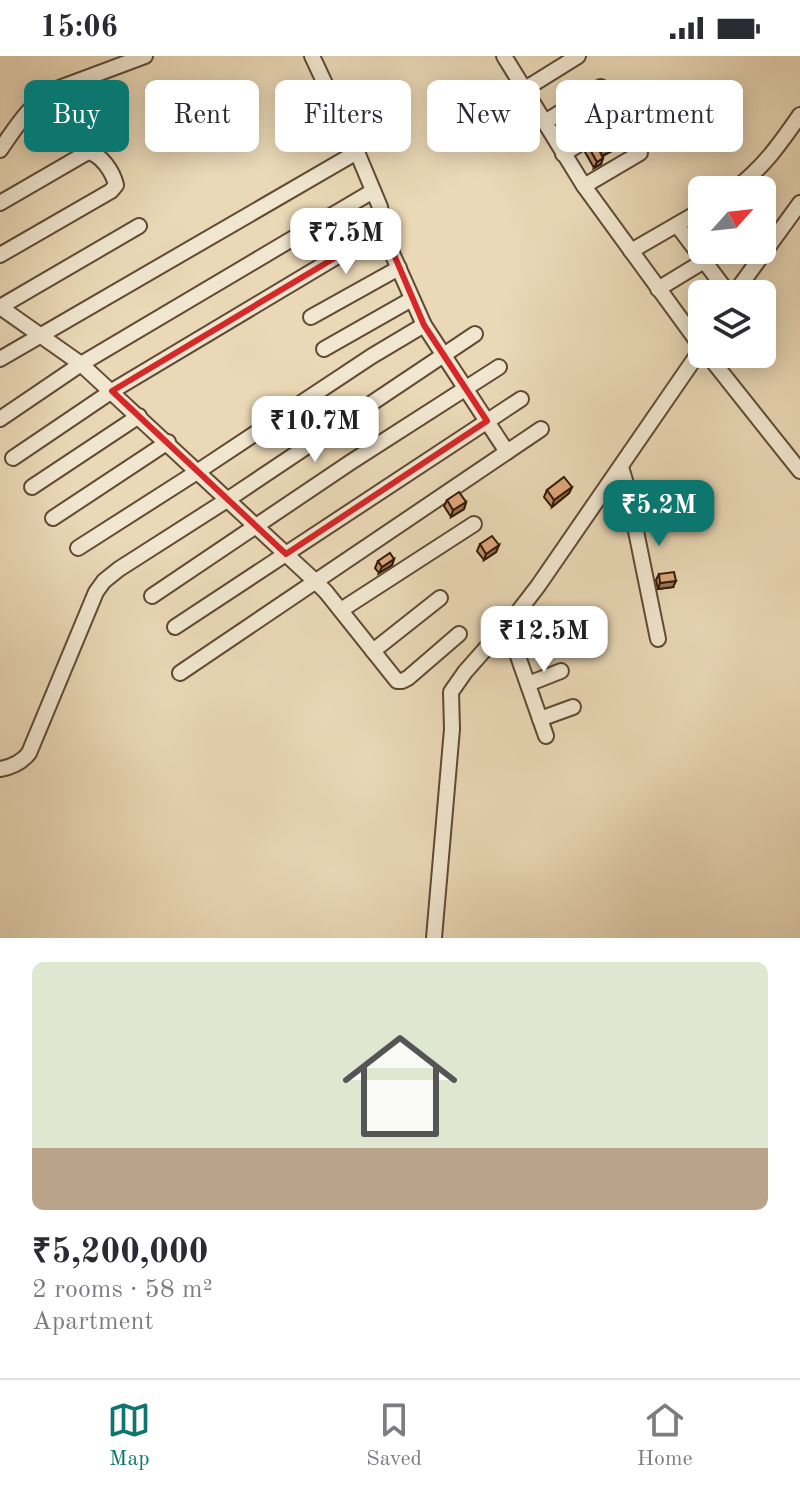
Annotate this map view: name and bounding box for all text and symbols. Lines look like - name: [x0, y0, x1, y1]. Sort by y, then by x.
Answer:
- text: 15:06: [40, 13, 118, 43]
- chip: Buy: [24, 80, 129, 152]
- chip: Rent: [145, 80, 259, 152]
- chip: Filters: [275, 80, 411, 152]
- chip: New: [427, 80, 540, 152]
- chip: Apartment: [556, 80, 743, 152]
- north arrow: [688, 176, 776, 264]
- map controls: [688, 176, 776, 368]
- pin: ₹7.5M: [290, 208, 402, 276]
- text: ₹7.5M: [308, 221, 384, 247]
- button: layers: [688, 280, 776, 368]
- pin: ₹10.7M: [250, 396, 380, 464]
- text: ₹10.7M: [270, 409, 360, 435]
- pin: ₹5.2M: [603, 480, 715, 548]
- text: ₹5.2M: [621, 493, 697, 519]
- pin: ₹12.5M: [479, 606, 609, 674]
- text: ₹12.5M: [499, 619, 589, 645]
- icon: home: [328, 1014, 472, 1158]
- text: ₹5,200,000: [32, 1236, 209, 1270]
- text: 2 rooms · 58 m²: [32, 1277, 213, 1303]
- text: Apartment: [32, 1309, 154, 1335]
- tab: Map: [107, 1398, 151, 1473]
- tab: Saved: [366, 1398, 422, 1473]
- tab: Home: [637, 1398, 693, 1473]

